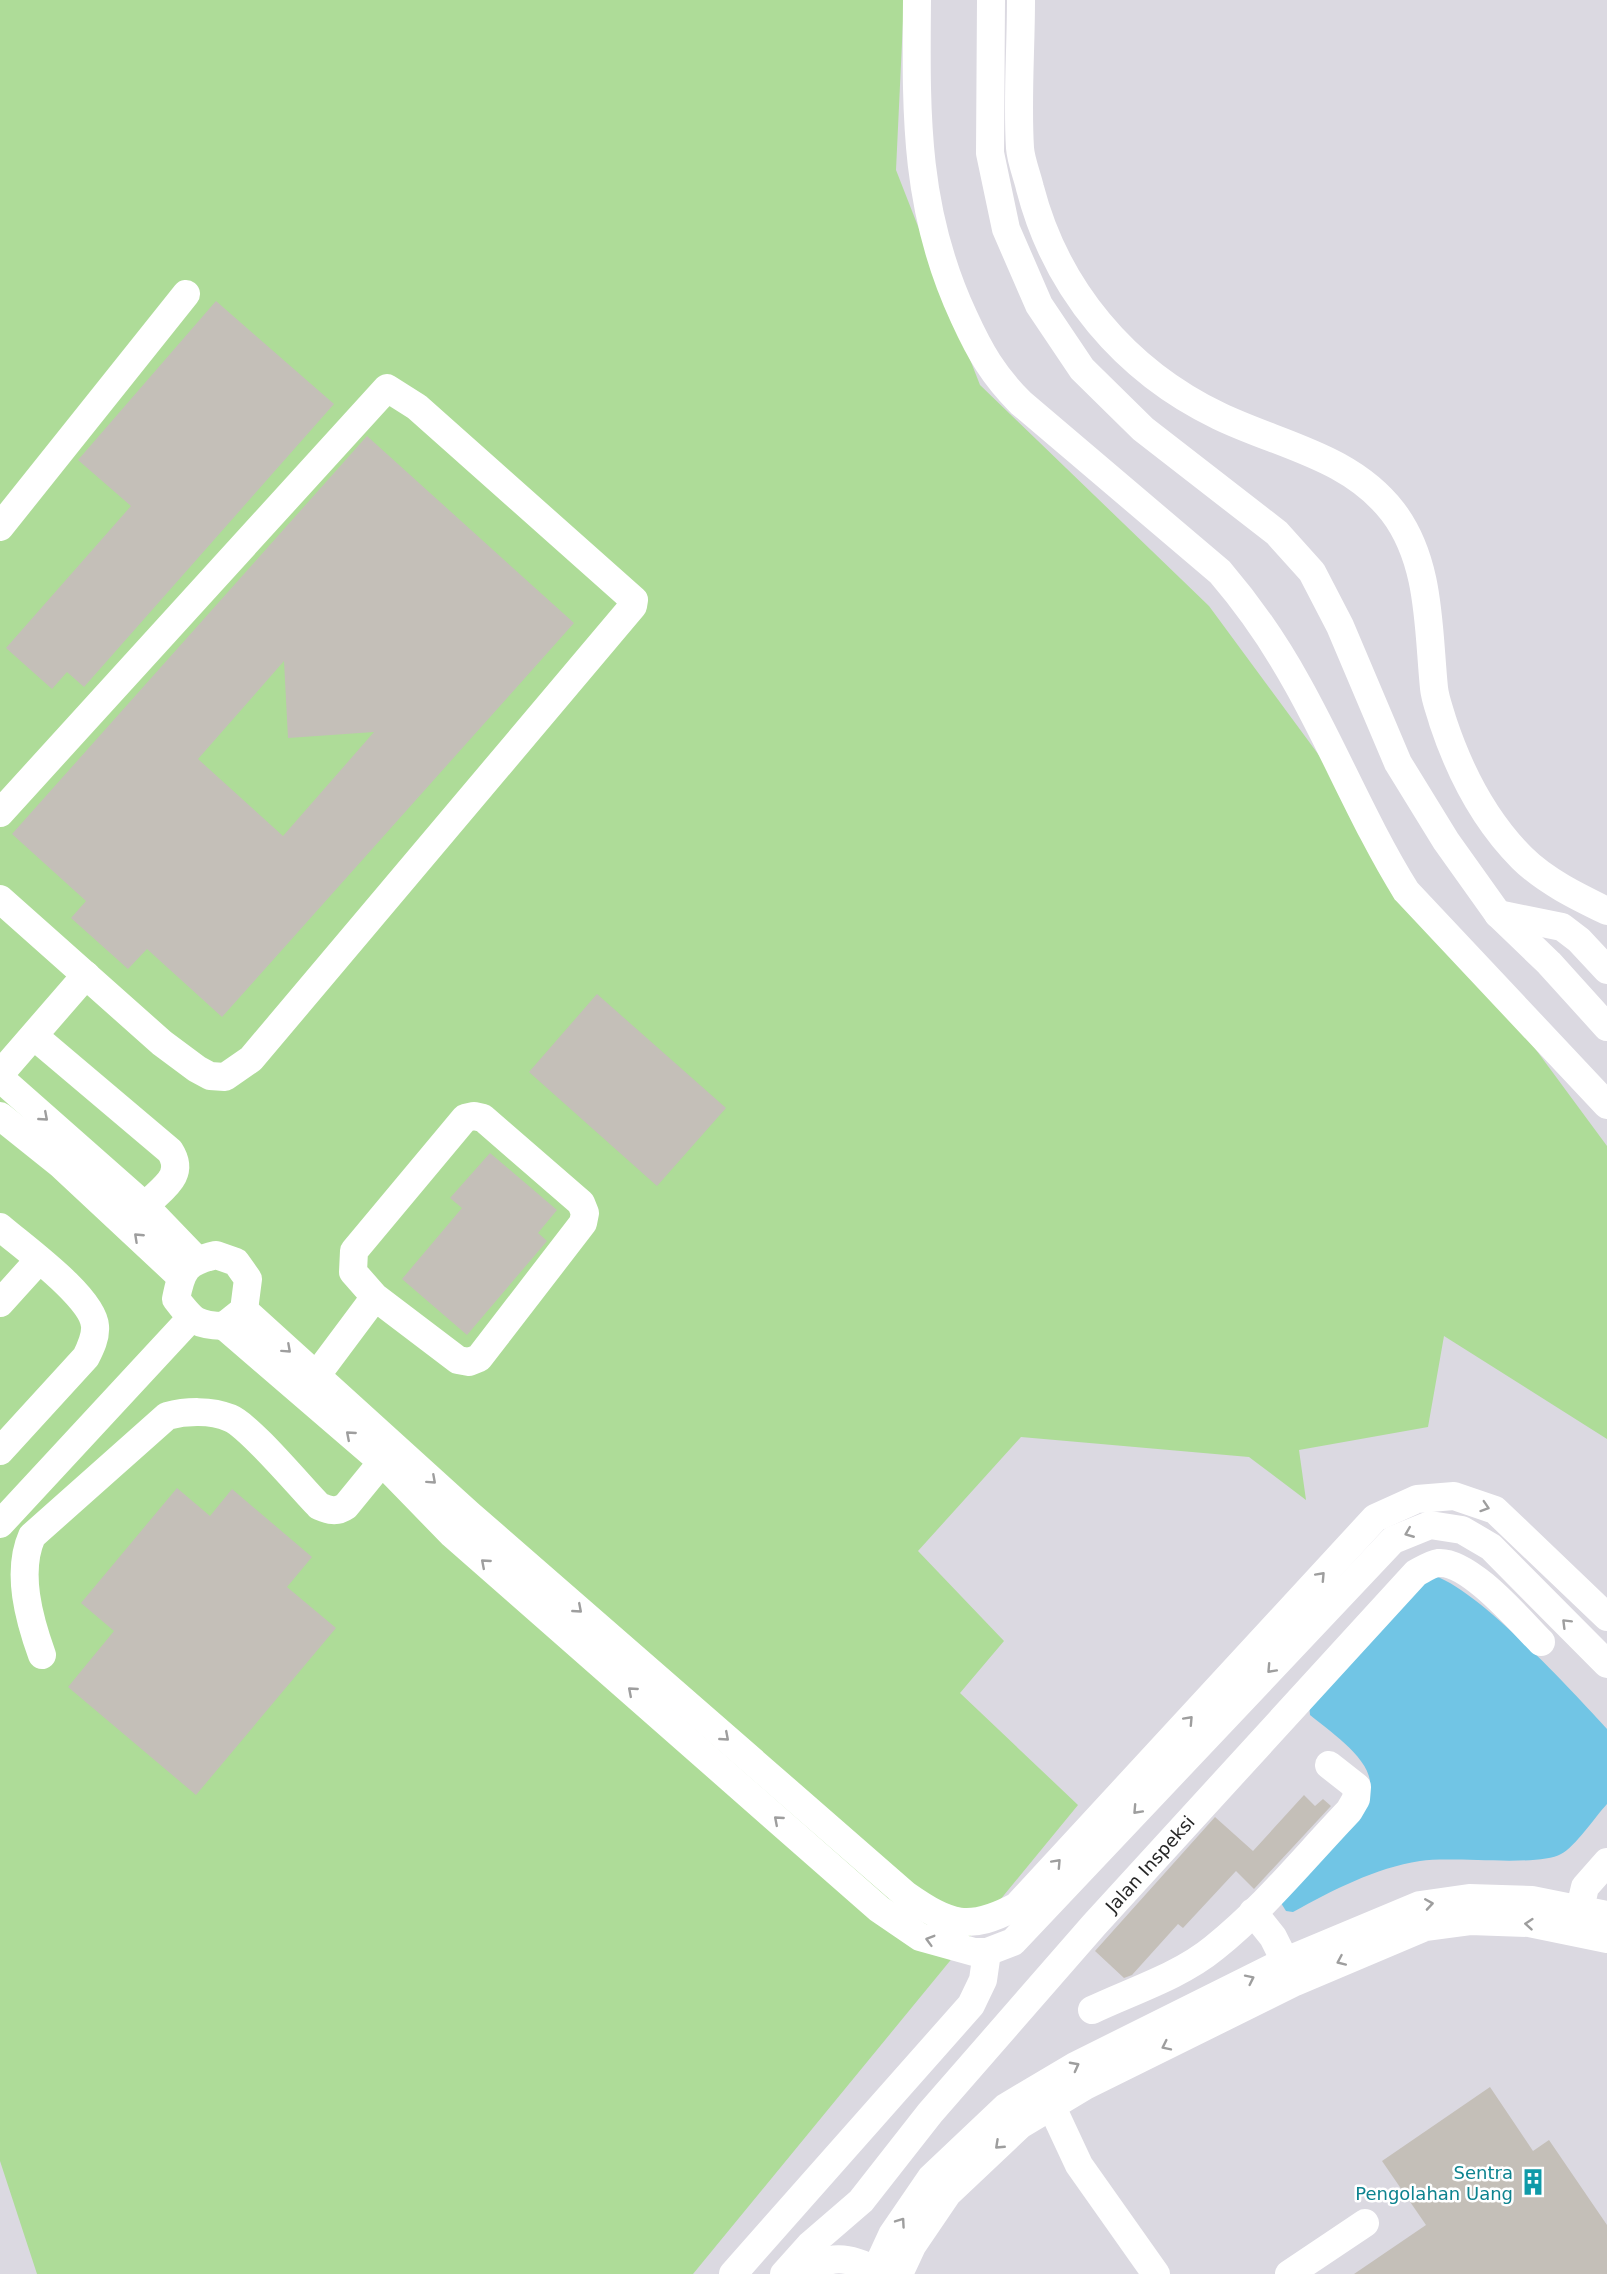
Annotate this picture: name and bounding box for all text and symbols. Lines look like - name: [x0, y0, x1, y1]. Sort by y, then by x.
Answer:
- one-way arrow: [37, 1110, 48, 1121]
- one-way arrow: [134, 1233, 145, 1244]
- one-way arrow: [280, 1342, 291, 1353]
- one-way arrow: [346, 1431, 357, 1442]
- one-way arrow: [425, 1473, 436, 1484]
- one-way arrow: [1479, 1499, 1490, 1512]
- one-way arrow: [1405, 1526, 1416, 1538]
- one-way arrow: [481, 1559, 492, 1570]
- one-way arrow: [1314, 1573, 1325, 1583]
- one-way arrow: [571, 1602, 582, 1613]
- one-way arrow: [1562, 1619, 1573, 1630]
- one-way arrow: [1267, 1662, 1278, 1672]
- one-way arrow: [627, 1688, 638, 1699]
- one-way arrow: [1182, 1716, 1193, 1726]
- one-way arrow: [718, 1730, 729, 1741]
- one-way arrow: [1133, 1804, 1144, 1814]
- street label: Jalan Inspeksi: [1100, 1811, 1199, 1917]
- one-way arrow: [774, 1816, 785, 1827]
- one-way arrow: [1050, 1859, 1061, 1870]
- one-way arrow: [1425, 1899, 1434, 1911]
- one-way arrow: [1525, 1917, 1534, 1930]
- one-way arrow: [926, 1935, 936, 1947]
- one-way arrow: [1337, 1954, 1348, 1966]
- one-way arrow: [1243, 1975, 1254, 1986]
- one-way arrow: [1161, 2039, 1172, 2050]
- one-way arrow: [1069, 2062, 1080, 2073]
- one-way arrow: [995, 2138, 1005, 2149]
- place label: Sentra Pengolahan Uang: [1355, 2162, 1513, 2204]
- building icon: Sentra Pengolahan Uang: [1518, 2167, 1548, 2197]
- one-way arrow: [894, 2218, 905, 2229]

